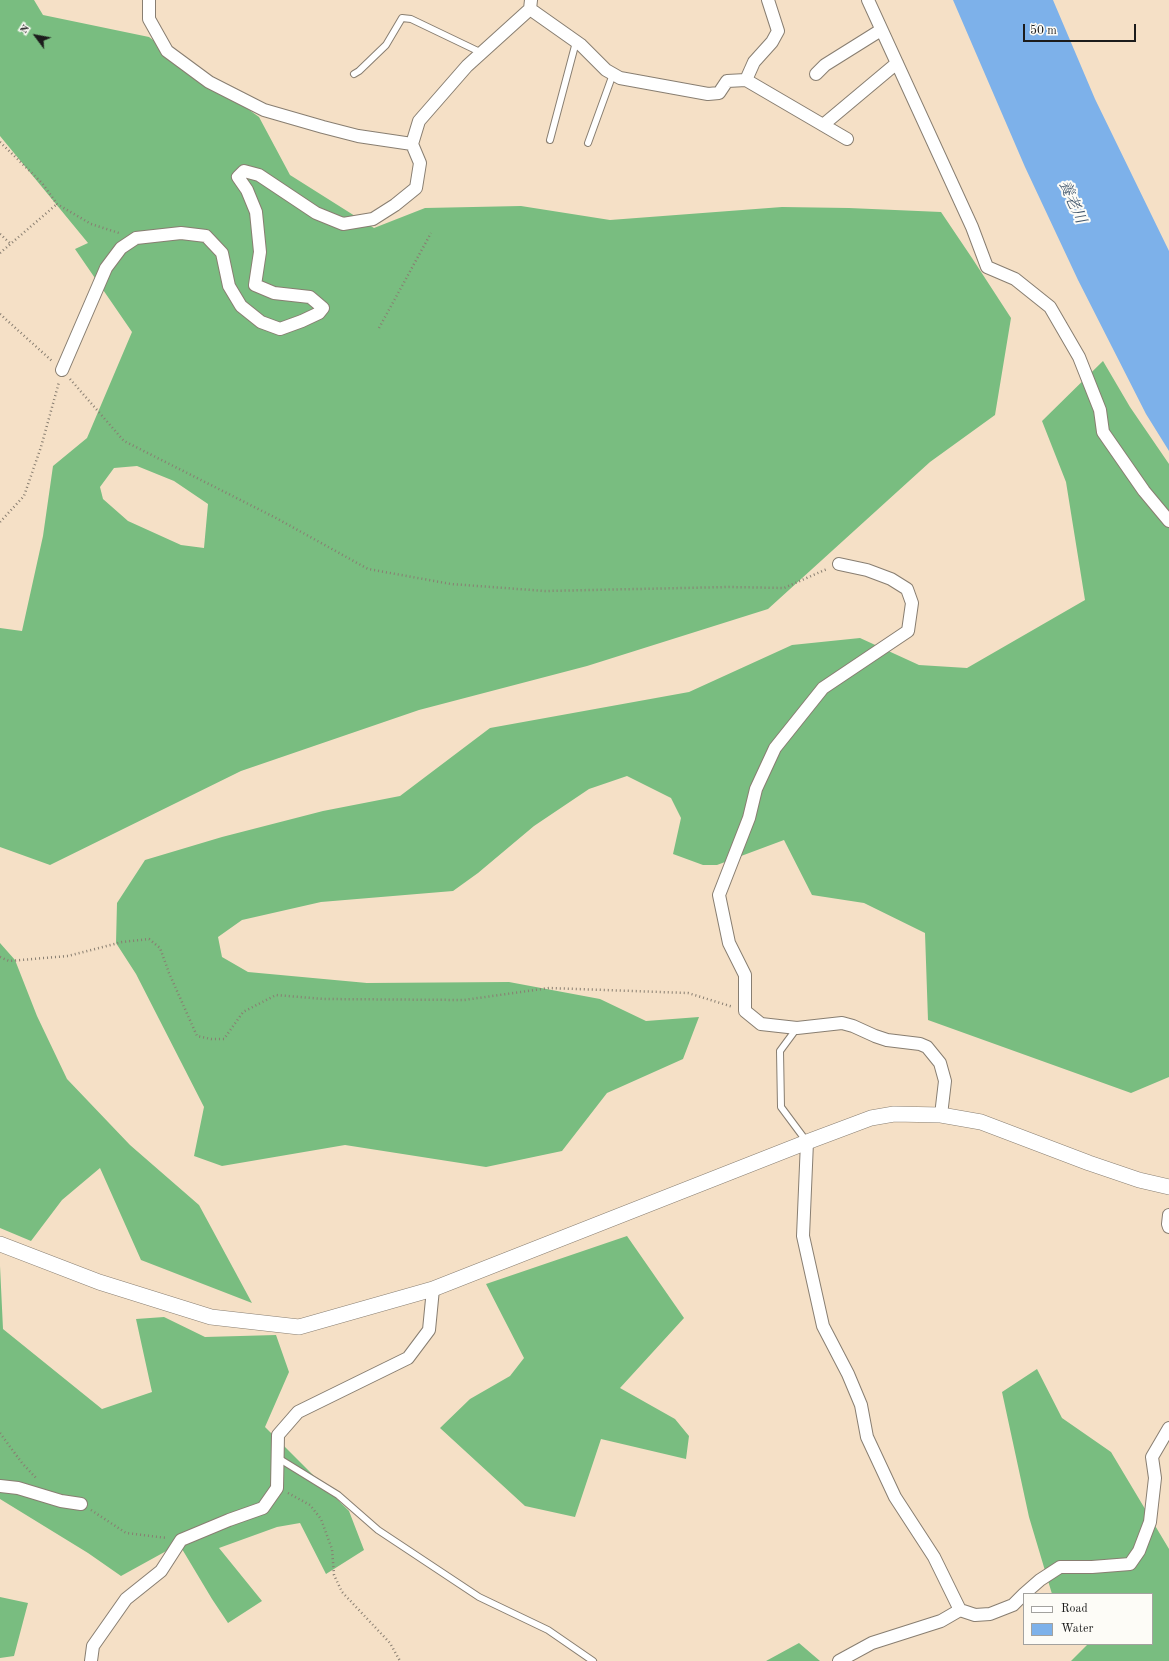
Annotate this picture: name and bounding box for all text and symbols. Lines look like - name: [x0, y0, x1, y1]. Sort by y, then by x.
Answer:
- north arrow: [16, 16, 56, 56]
- scale bar: [1025, 16, 1138, 42]
- text: N: [19, 23, 32, 36]
- text: 50 m: [1030, 25, 1057, 37]
- water label: 養老川: [1055, 178, 1089, 226]
- legend: [1023, 1593, 1153, 1645]
- text: Road: [1061, 1603, 1088, 1615]
- text: Water: [1061, 1623, 1093, 1635]

